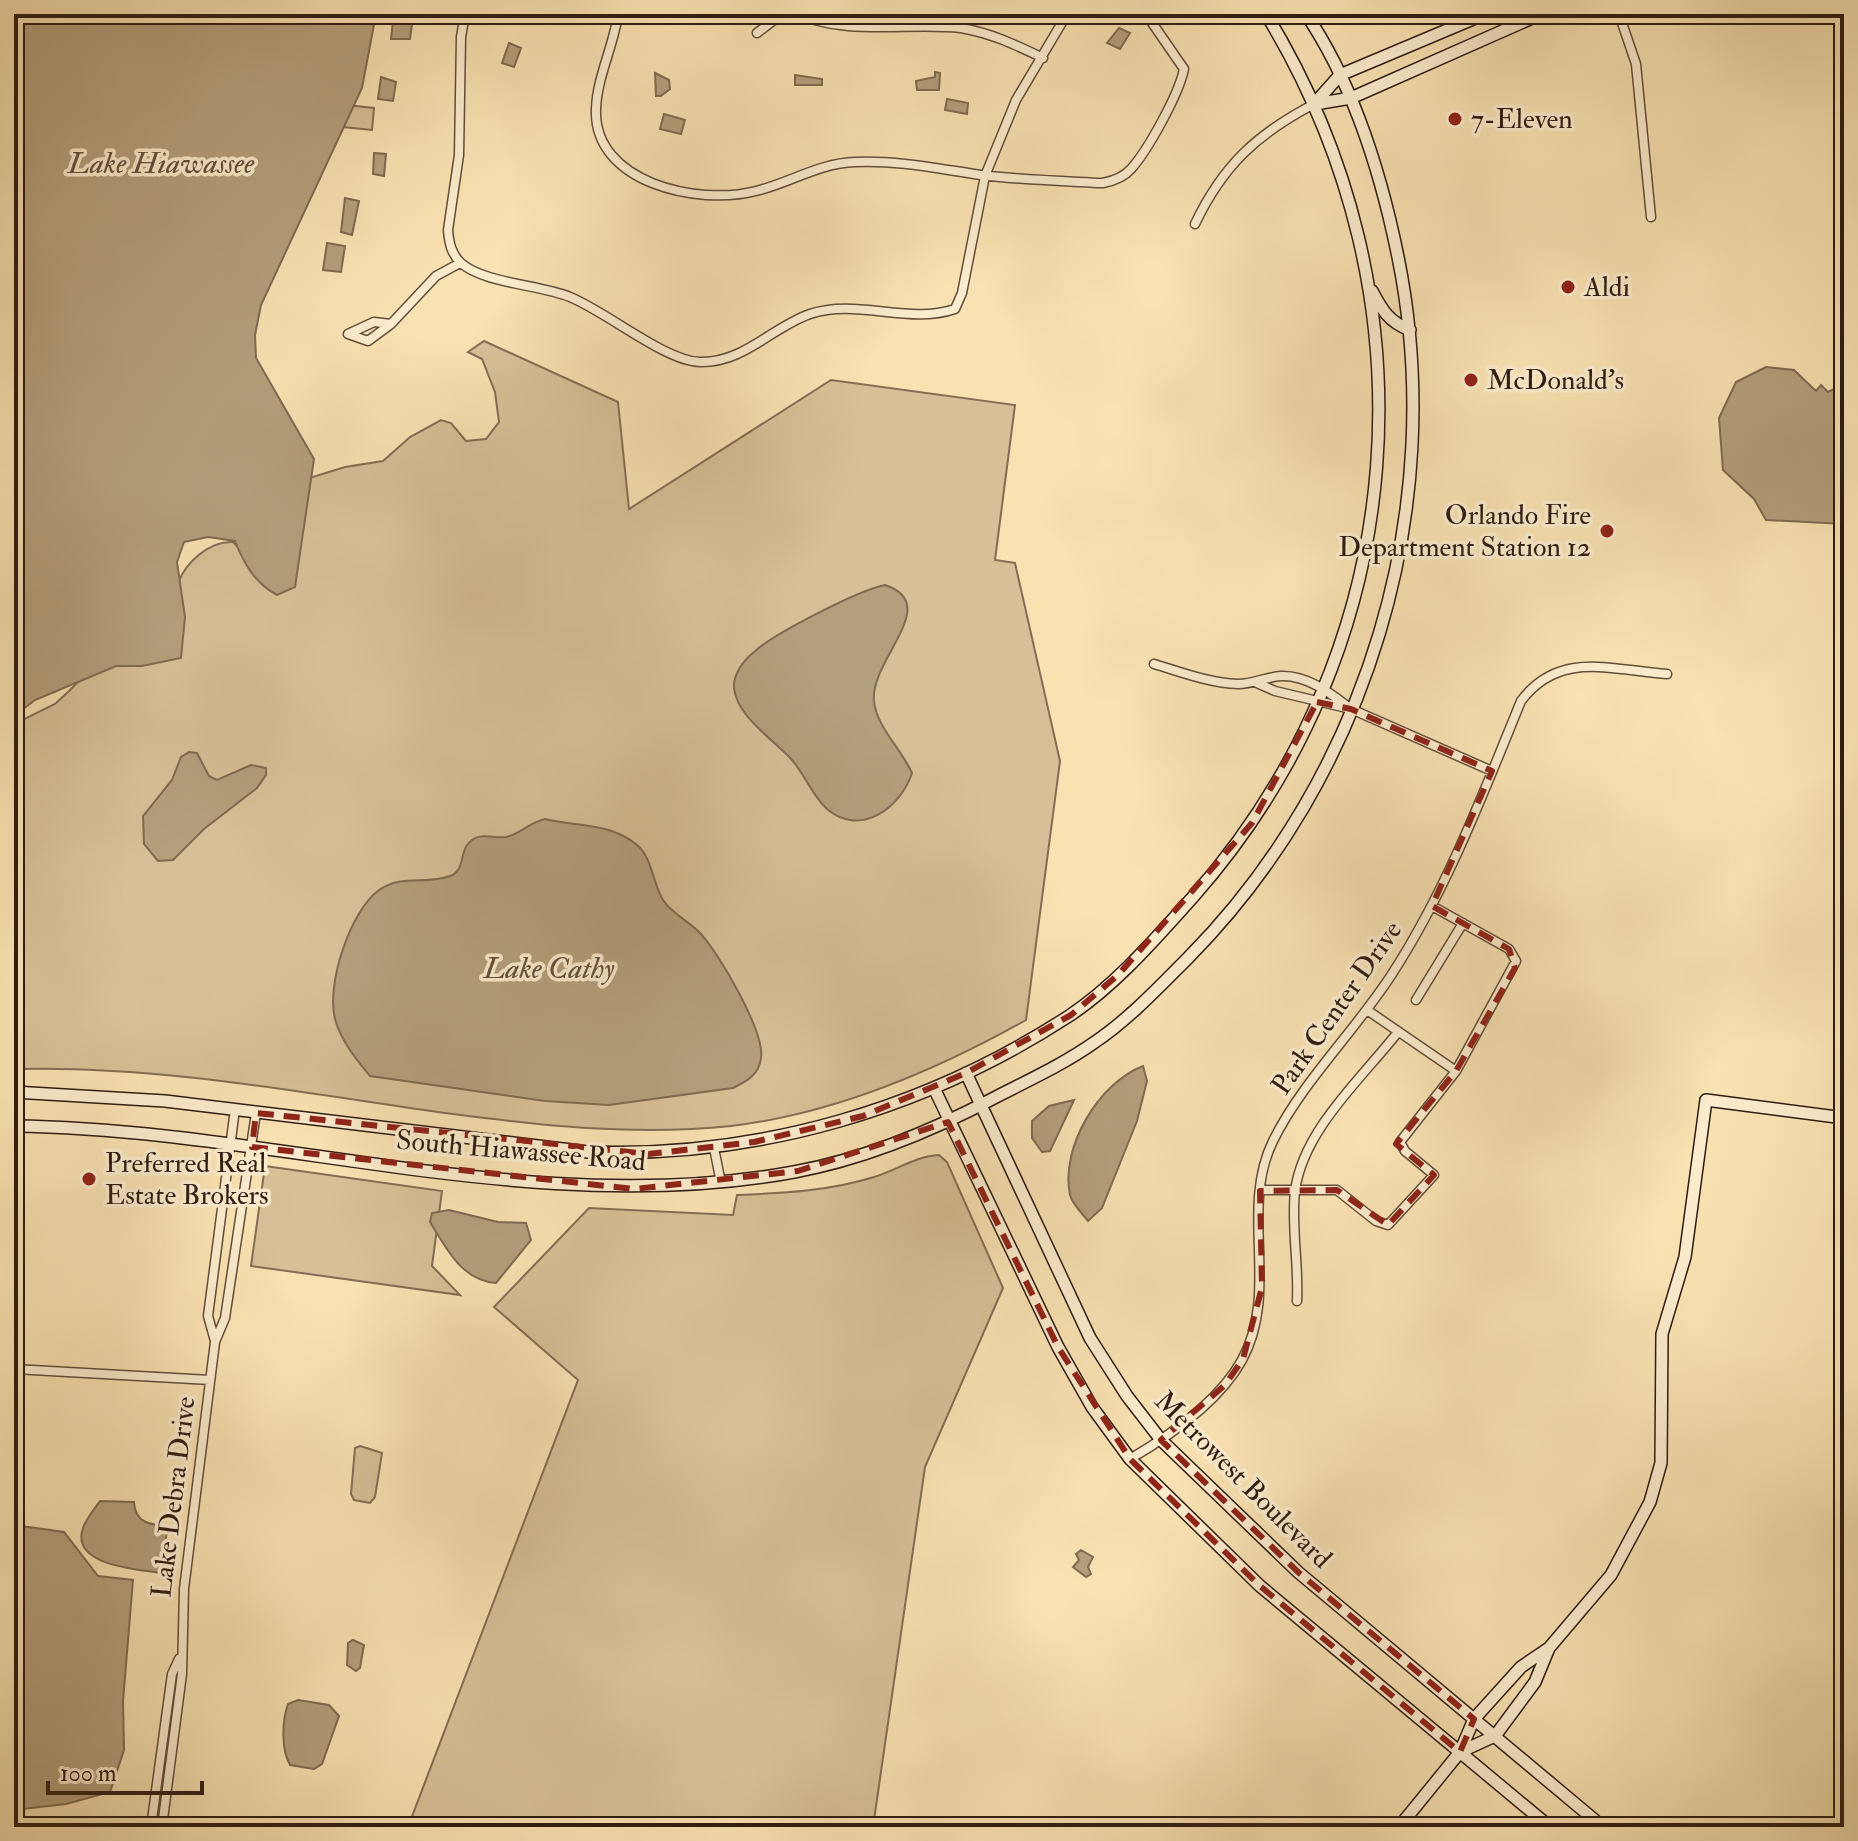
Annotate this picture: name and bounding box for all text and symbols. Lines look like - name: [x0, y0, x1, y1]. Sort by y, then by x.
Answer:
- place label: 7-Eleven: [1471, 102, 1573, 137]
- marker: 7-Eleven: [1446, 110, 1464, 128]
- water label: Lake Hiawassee: [67, 145, 255, 182]
- place label: Aldi: [1583, 270, 1630, 305]
- marker: Aldi: [1559, 278, 1577, 296]
- place label: McDonald's: [1487, 363, 1624, 398]
- marker: McDonald's: [1462, 371, 1480, 389]
- place label: Orlando Fire Department Station 12: [1338, 498, 1591, 565]
- marker: Orlando Fire Department Station 12: [1598, 522, 1616, 540]
- street label: Park Center Drive: [1264, 914, 1410, 1102]
- water label: Lake Cathy: [482, 950, 615, 987]
- street label: South Hiawassee Road: [395, 1123, 647, 1179]
- place label: Preferred Real Estate Brokers: [105, 1146, 269, 1213]
- marker: Preferred Real Estate Brokers: [80, 1170, 98, 1188]
- street label: Metrowest Boulevard: [1147, 1384, 1339, 1576]
- street label: Lake Debra Drive: [144, 1394, 204, 1600]
- scale bar: [48, 1745, 202, 1795]
- text: 100 m: [60, 1758, 117, 1789]

